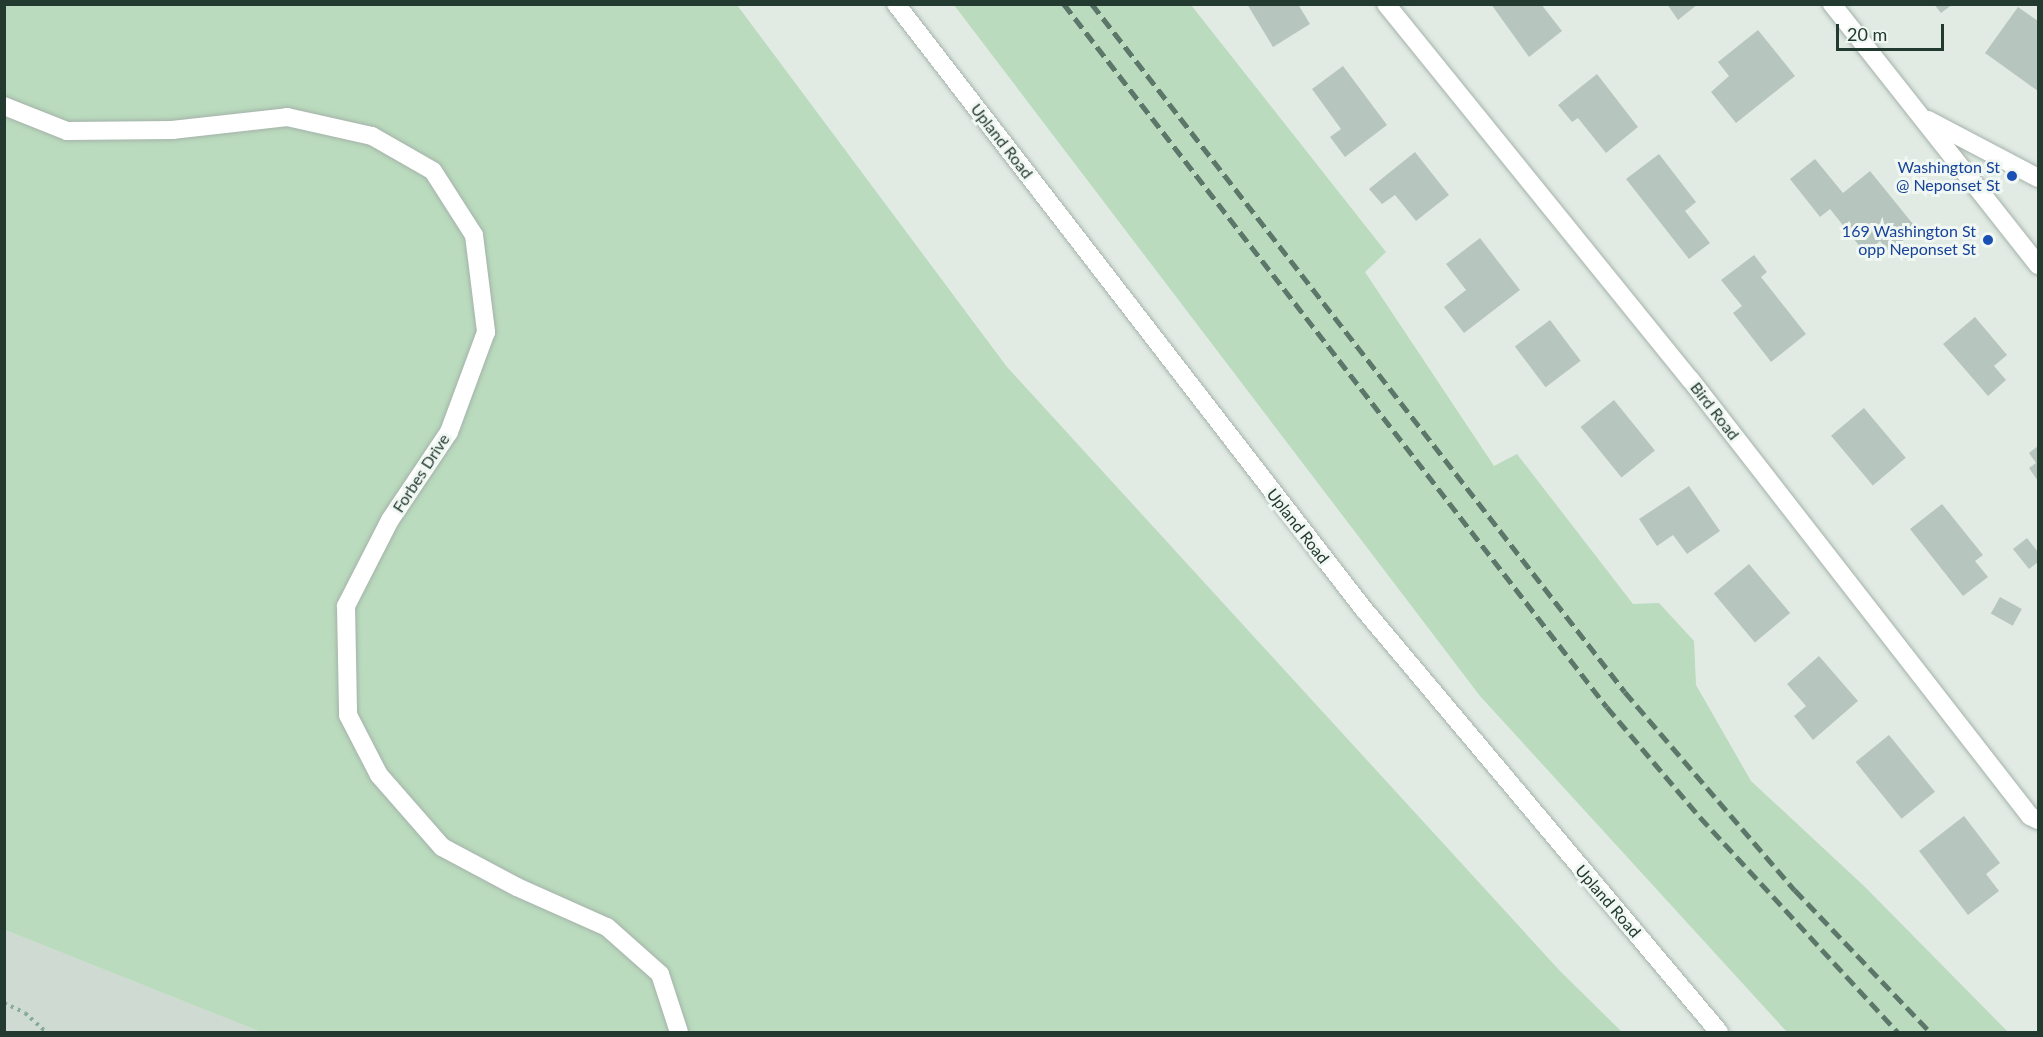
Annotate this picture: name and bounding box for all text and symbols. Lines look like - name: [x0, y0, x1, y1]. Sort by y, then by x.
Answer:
- scale bar: [1839, 12, 1947, 50]
- text: 20 m: [1847, 23, 1887, 45]
- street label: Upland Road: [967, 100, 1037, 182]
- place label: Washington St @ Neponset St: [1896, 157, 2000, 195]
- marker: Washington St @ Neponset St: [2005, 169, 2019, 183]
- place label: 169 Washington St opp Neponset St: [1842, 221, 1976, 259]
- marker: 169 Washington St opp Neponset St: [1981, 233, 1995, 247]
- street label: Bird Road: [1686, 378, 1744, 444]
- street label: Forbes Drive: [388, 430, 454, 516]
- street label: Upland Road: [1263, 485, 1333, 567]
- street label: Upland Road: [1571, 861, 1645, 941]

